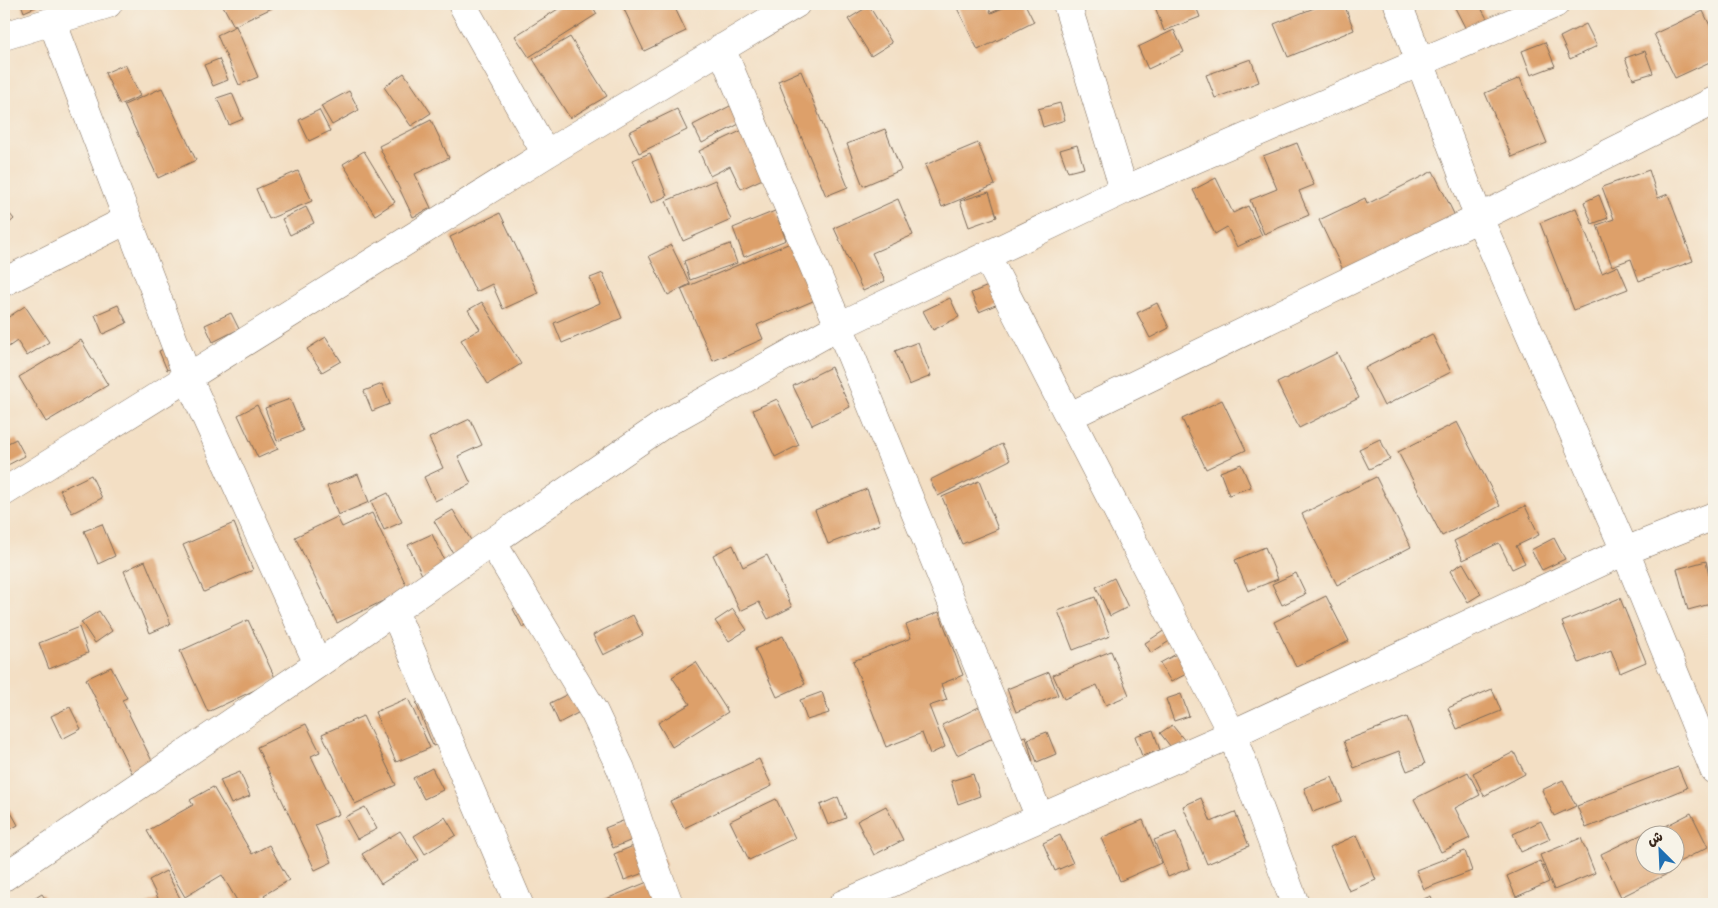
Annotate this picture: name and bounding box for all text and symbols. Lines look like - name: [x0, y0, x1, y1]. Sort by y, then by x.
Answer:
- north arrow: [1636, 826, 1686, 876]
- text: ش: [1644, 828, 1665, 849]

